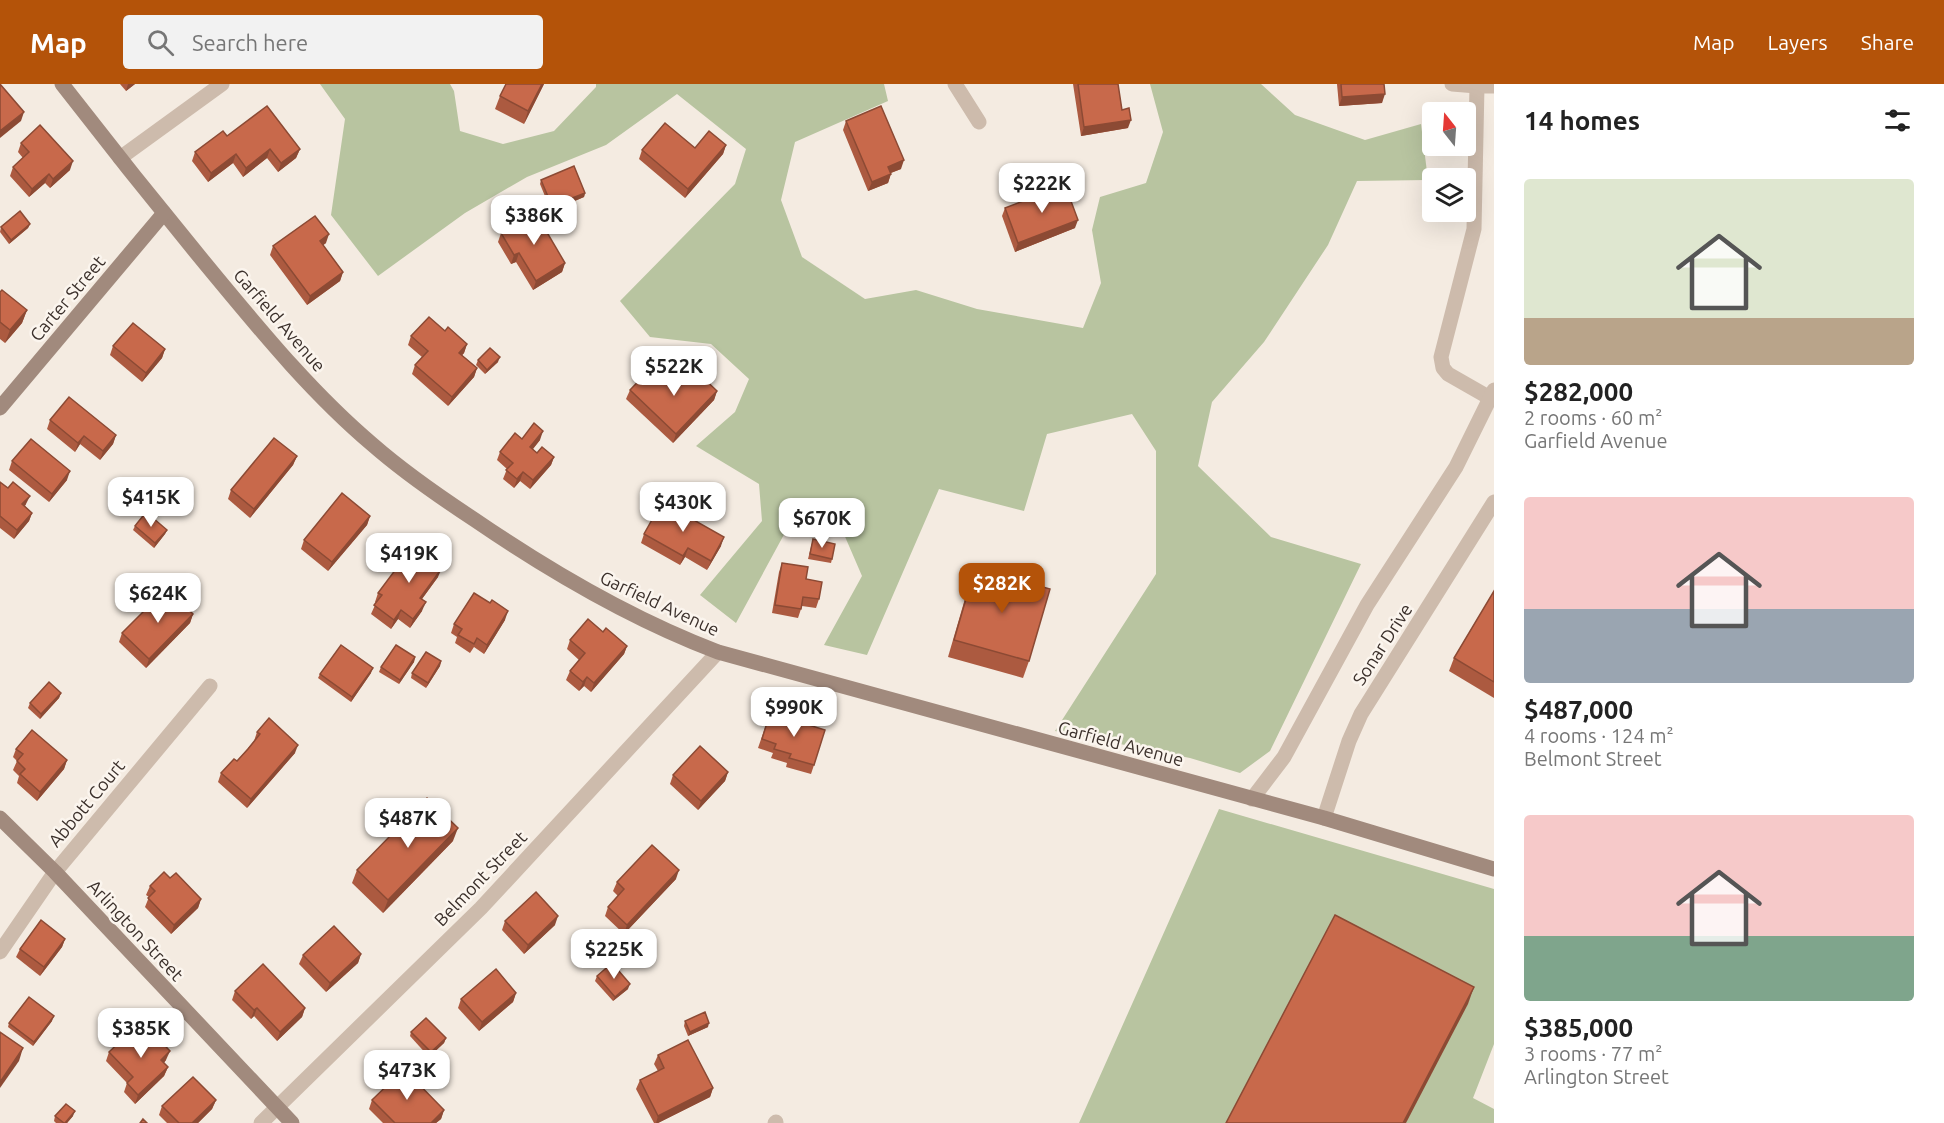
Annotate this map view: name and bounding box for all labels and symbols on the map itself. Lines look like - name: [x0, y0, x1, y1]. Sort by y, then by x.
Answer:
- north arrow: [1422, 102, 1476, 156]
- pin: $222K: [1000, 163, 1084, 214]
- pin: $386K: [492, 195, 576, 246]
- street label: Carter Street: [25, 251, 109, 345]
- street label: Garfield Avenue: [230, 265, 330, 375]
- pin: $522K: [632, 346, 716, 397]
- pin: $415K: [109, 477, 193, 528]
- pin: $430K: [641, 482, 725, 533]
- pin: $670K: [780, 498, 864, 549]
- pin: $419K: [367, 533, 451, 584]
- pin: $282K: [960, 563, 1044, 614]
- street label: Garfield Avenue: [597, 567, 723, 639]
- pin: $624K: [116, 573, 200, 624]
- street label: Sonar Drive: [1348, 600, 1416, 688]
- pin: $990K: [752, 687, 836, 738]
- street label: Garfield Avenue: [1056, 717, 1186, 769]
- street label: Abbott Court: [44, 755, 128, 851]
- pin: $487K: [366, 798, 450, 849]
- street label: Belmont Street: [430, 826, 530, 930]
- street label: Arlington Street: [84, 875, 188, 985]
- pin: $225K: [572, 929, 656, 980]
- pin: $385K: [99, 1008, 183, 1059]
- pin: $473K: [365, 1050, 449, 1101]

